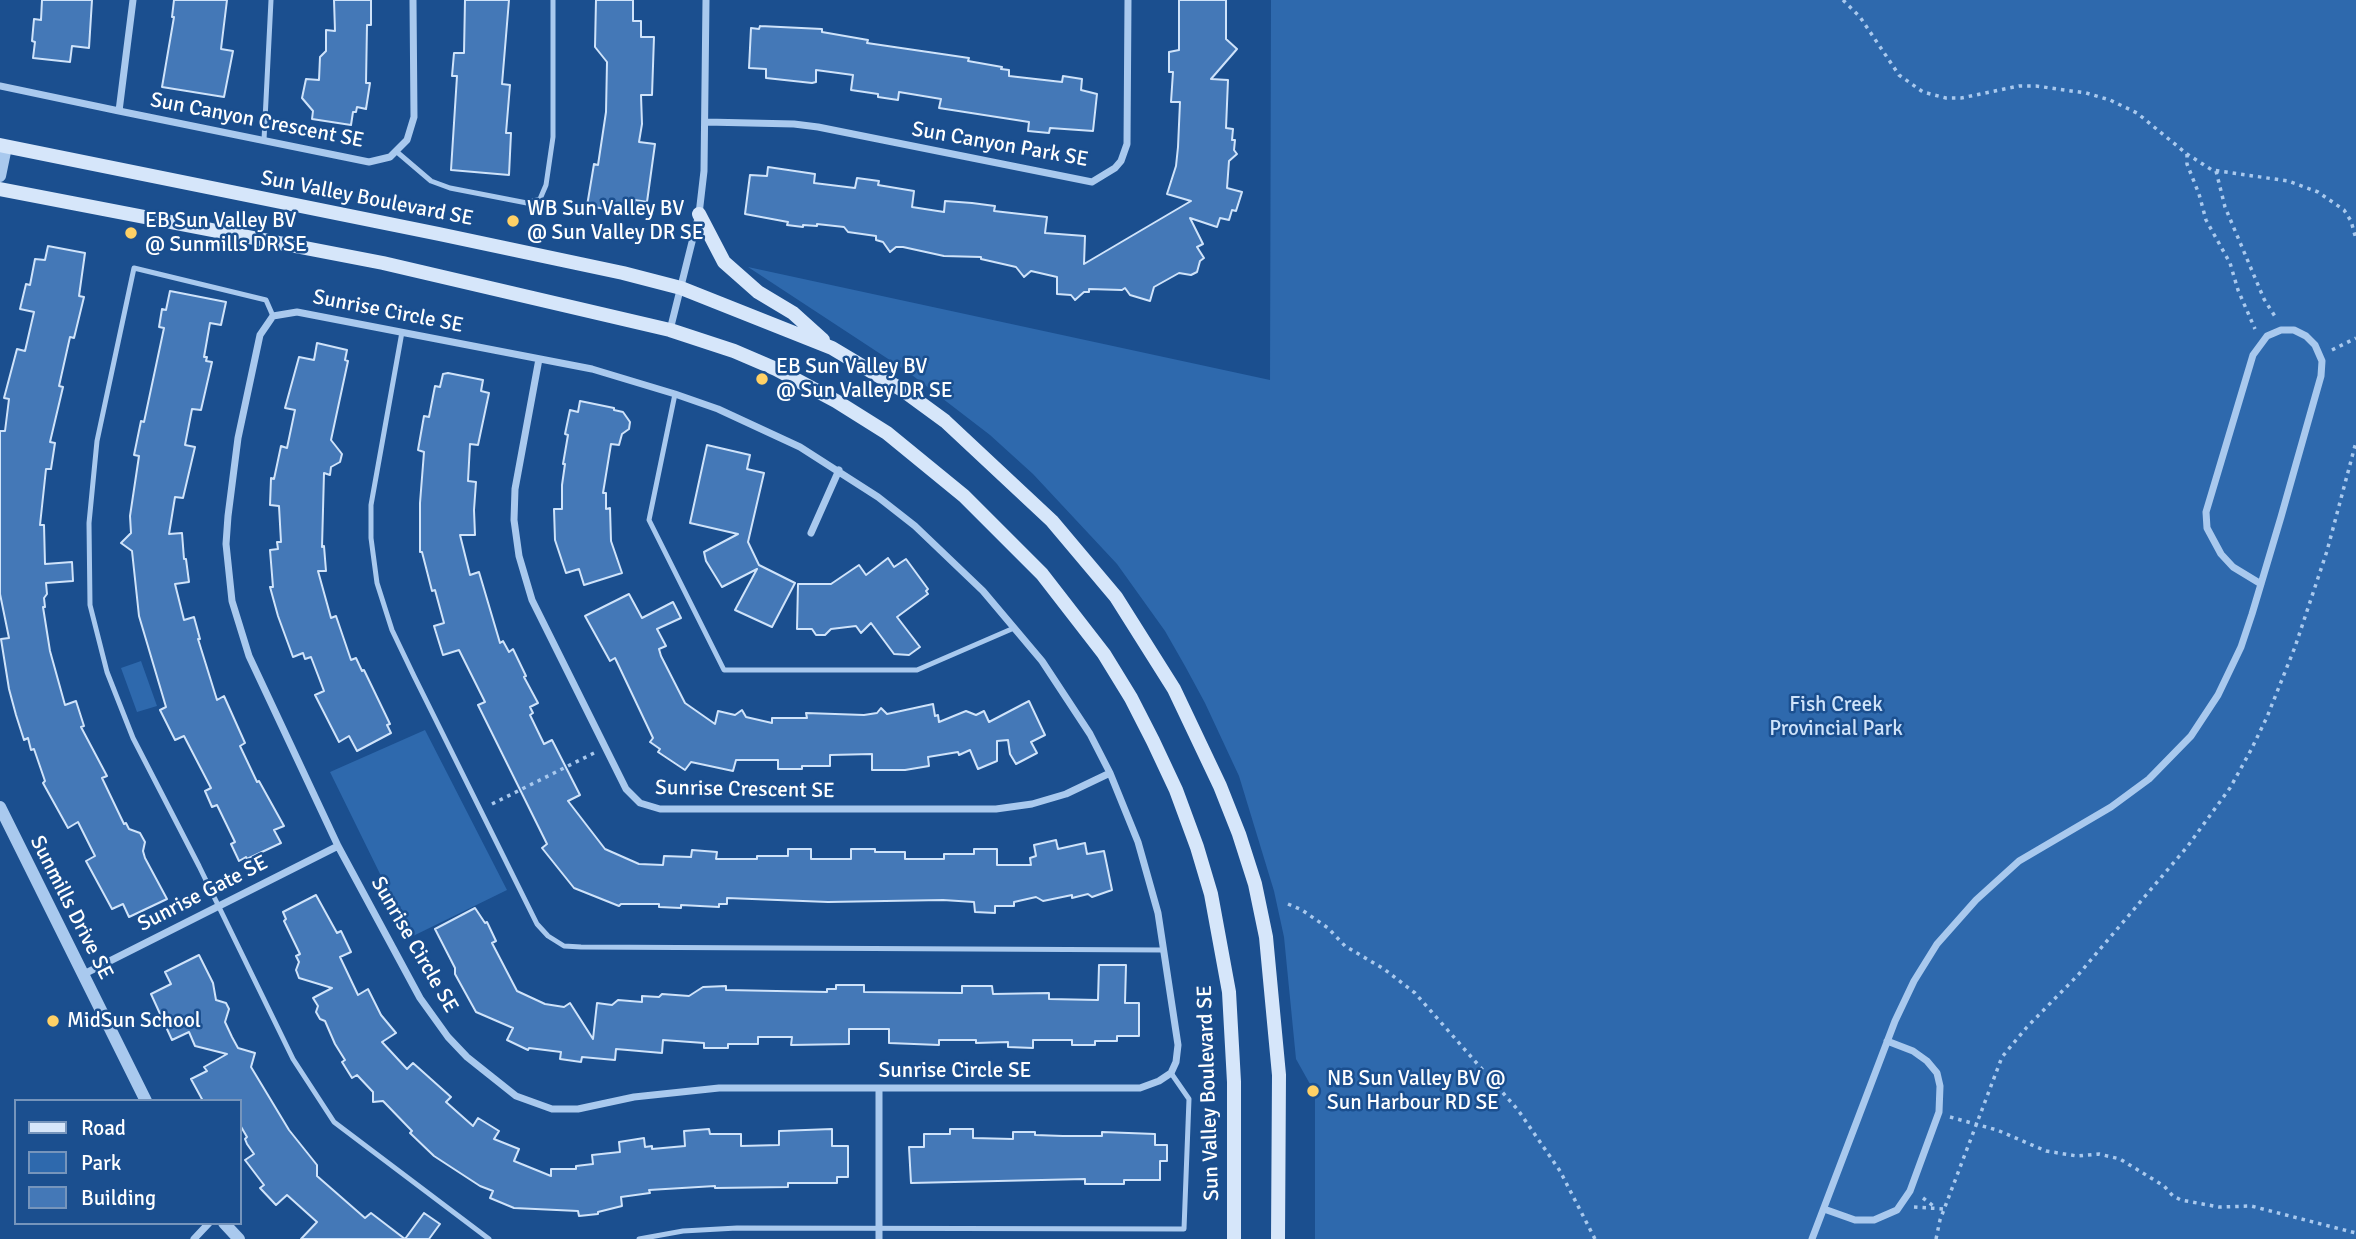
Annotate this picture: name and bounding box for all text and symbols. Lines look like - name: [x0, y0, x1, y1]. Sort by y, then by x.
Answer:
- street label: Sun Canyon Crescent SE: [148, 88, 366, 154]
- street label: Sun Canyon Park SE: [910, 117, 1090, 173]
- street label: Sun Valley Boulevard SE: [259, 166, 475, 232]
- place label: WB Sun Valley BV @ Sun Valley DR SE: [527, 196, 704, 246]
- place label: EB Sun Valley BV @ Sunmills DR SE: [145, 208, 307, 258]
- marker: WB Sun Valley BV @ Sun Valley DR SE: [505, 213, 521, 229]
- marker: EB Sun Valley BV @ Sunmills DR SE: [123, 225, 139, 241]
- street label: Sunrise Circle SE: [311, 285, 465, 339]
- place label: EB Sun Valley BV @ Sun Valley DR SE: [776, 354, 953, 404]
- marker: EB Sun Valley BV @ Sun Valley DR SE: [754, 371, 770, 387]
- park label: Fish Creek Provincial Park: [1769, 692, 1903, 742]
- street label: Sunrise Crescent SE: [655, 776, 835, 804]
- street label: Sunmills Drive SE: [24, 832, 118, 984]
- street label: Sunrise Gate SE: [134, 850, 272, 938]
- street label: Sunrise Circle SE: [365, 872, 463, 1018]
- street label: Sun Valley Boulevard SE: [1193, 985, 1225, 1201]
- place label: MidSun School: [67, 1008, 201, 1034]
- marker: MidSun School: [45, 1013, 61, 1029]
- street label: Sunrise Circle SE: [879, 1058, 1031, 1084]
- place label: NB Sun Valley BV @ Sun Harbour RD SE: [1327, 1066, 1505, 1116]
- marker: NB Sun Valley BV @ Sun Harbour RD SE: [1305, 1083, 1321, 1099]
- legend: [14, 1099, 242, 1225]
- text: Road: [81, 1115, 126, 1141]
- text: Park: [81, 1150, 121, 1176]
- text: Building: [81, 1185, 156, 1211]

